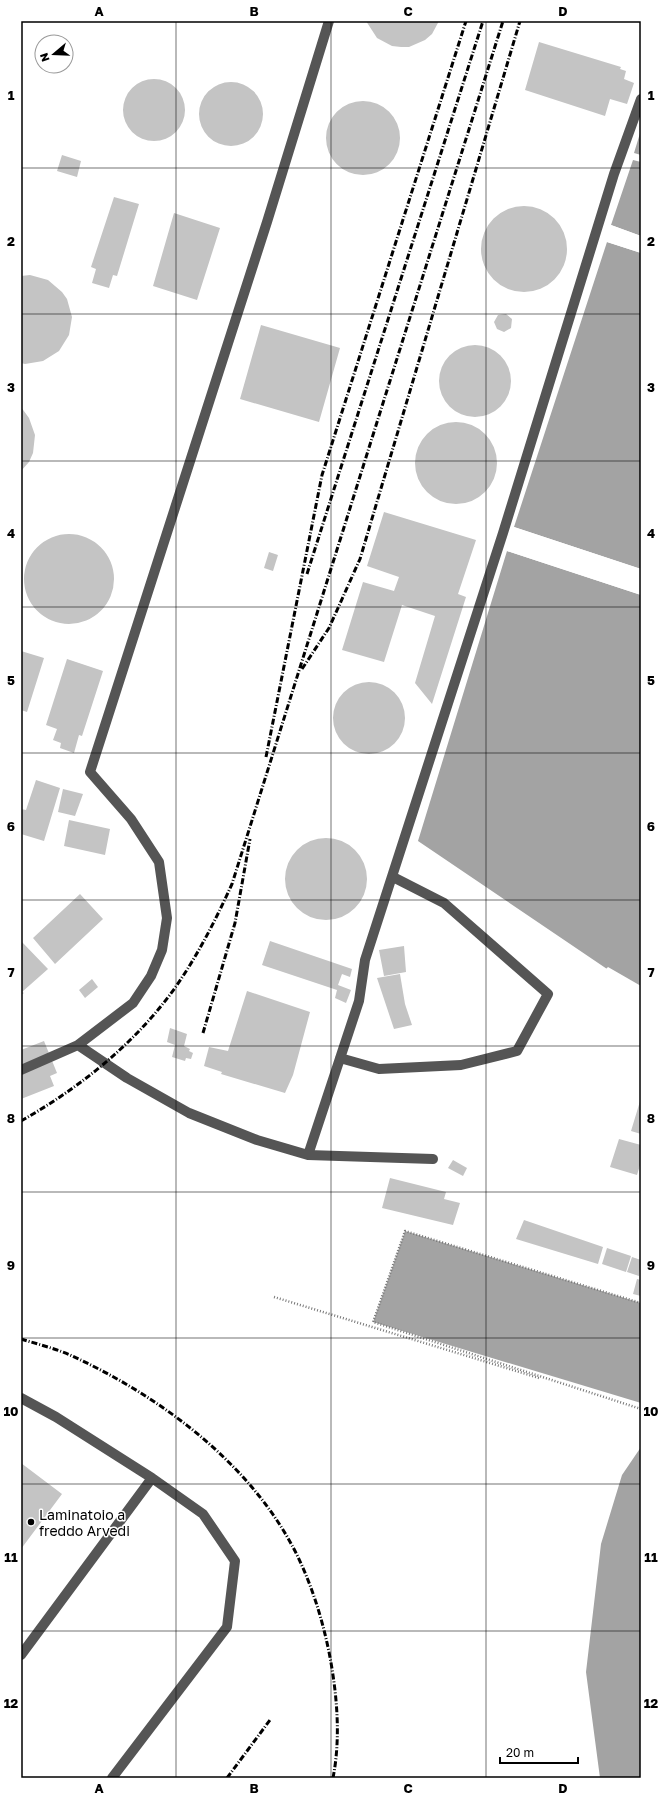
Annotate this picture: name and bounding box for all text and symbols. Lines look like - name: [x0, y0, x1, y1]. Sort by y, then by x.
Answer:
- text: A: [94, 3, 104, 19]
- text: B: [249, 3, 259, 19]
- text: C: [403, 3, 413, 19]
- text: D: [558, 3, 568, 19]
- north arrow: [34, 34, 74, 74]
- text: N: [37, 51, 52, 63]
- text: 1: [8, 87, 15, 103]
- text: 1: [648, 87, 655, 103]
- text: 2: [7, 233, 15, 249]
- text: 2: [647, 233, 655, 249]
- text: 3: [7, 379, 15, 395]
- text: 3: [647, 379, 655, 395]
- text: 4: [7, 525, 15, 541]
- text: 4: [647, 525, 655, 541]
- text: 5: [7, 672, 15, 688]
- text: 5: [647, 672, 655, 688]
- text: 6: [7, 818, 15, 834]
- text: 6: [647, 818, 655, 834]
- text: 7: [7, 964, 15, 980]
- text: 7: [647, 964, 655, 980]
- text: 8: [7, 1110, 15, 1126]
- text: 8: [647, 1110, 655, 1126]
- text: 9: [7, 1257, 15, 1273]
- text: 9: [647, 1257, 655, 1273]
- text: 10: [3, 1403, 19, 1419]
- text: 10: [643, 1403, 659, 1419]
- place label: Laminatoio a freddo Arvedi: [39, 1506, 130, 1539]
- marker: Laminatoio a freddo Arvedi: [26, 1517, 36, 1527]
- text: 11: [4, 1549, 18, 1565]
- text: 11: [644, 1549, 658, 1565]
- text: 12: [4, 1695, 18, 1711]
- text: 12: [644, 1695, 658, 1711]
- scale bar: [500, 1739, 578, 1765]
- text: 20 m: [506, 1745, 534, 1760]
- text: A: [94, 1780, 104, 1796]
- text: B: [249, 1780, 259, 1796]
- text: C: [403, 1780, 413, 1796]
- text: D: [558, 1780, 568, 1796]

